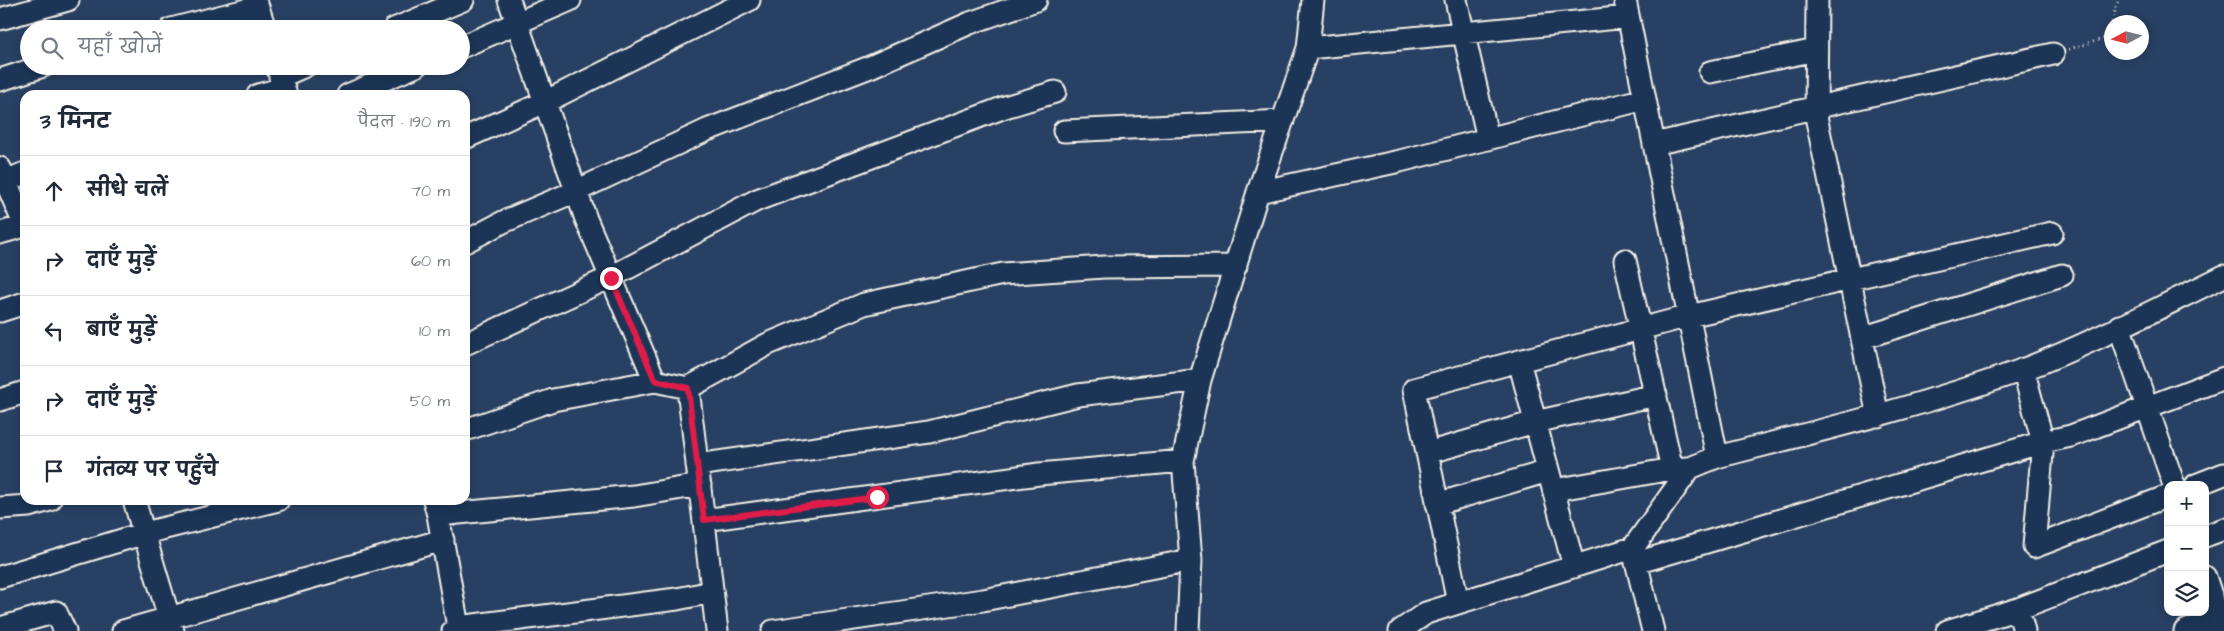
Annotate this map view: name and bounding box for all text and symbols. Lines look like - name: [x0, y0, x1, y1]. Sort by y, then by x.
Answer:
- north arrow: [2104, 15, 2149, 60]
- search box: [20, 20, 470, 75]
- icon: search: [38, 34, 66, 62]
- text: यहाँ खोजें: [78, 34, 162, 61]
- text: 3 मिनट: [40, 107, 110, 136]
- text: पैदल · 190 m: [358, 111, 450, 133]
- icon: ahead: [40, 177, 68, 205]
- text: सीधे चलें: [87, 177, 168, 204]
- text: 70 m: [411, 180, 450, 202]
- icon: right: [40, 247, 68, 275]
- text: दाएँ मुड़ें: [87, 247, 156, 274]
- text: 60 m: [411, 250, 450, 272]
- route end: [600, 267, 623, 290]
- icon: left: [40, 317, 68, 345]
- text: बाएँ मुड़ें: [87, 317, 156, 344]
- text: 10 m: [419, 320, 450, 342]
- icon: right: [40, 387, 68, 415]
- text: दाएँ मुड़ें: [87, 387, 156, 414]
- text: 50 m: [410, 390, 450, 412]
- icon: arrive: [40, 457, 68, 485]
- text: गंतव्य पर पहुँचे: [87, 457, 218, 484]
- map controls: [2164, 481, 2209, 616]
- button: +: [2164, 481, 2209, 526]
- route start: [866, 486, 889, 509]
- button: −: [2164, 526, 2209, 571]
- button: layers: [2164, 571, 2209, 616]

